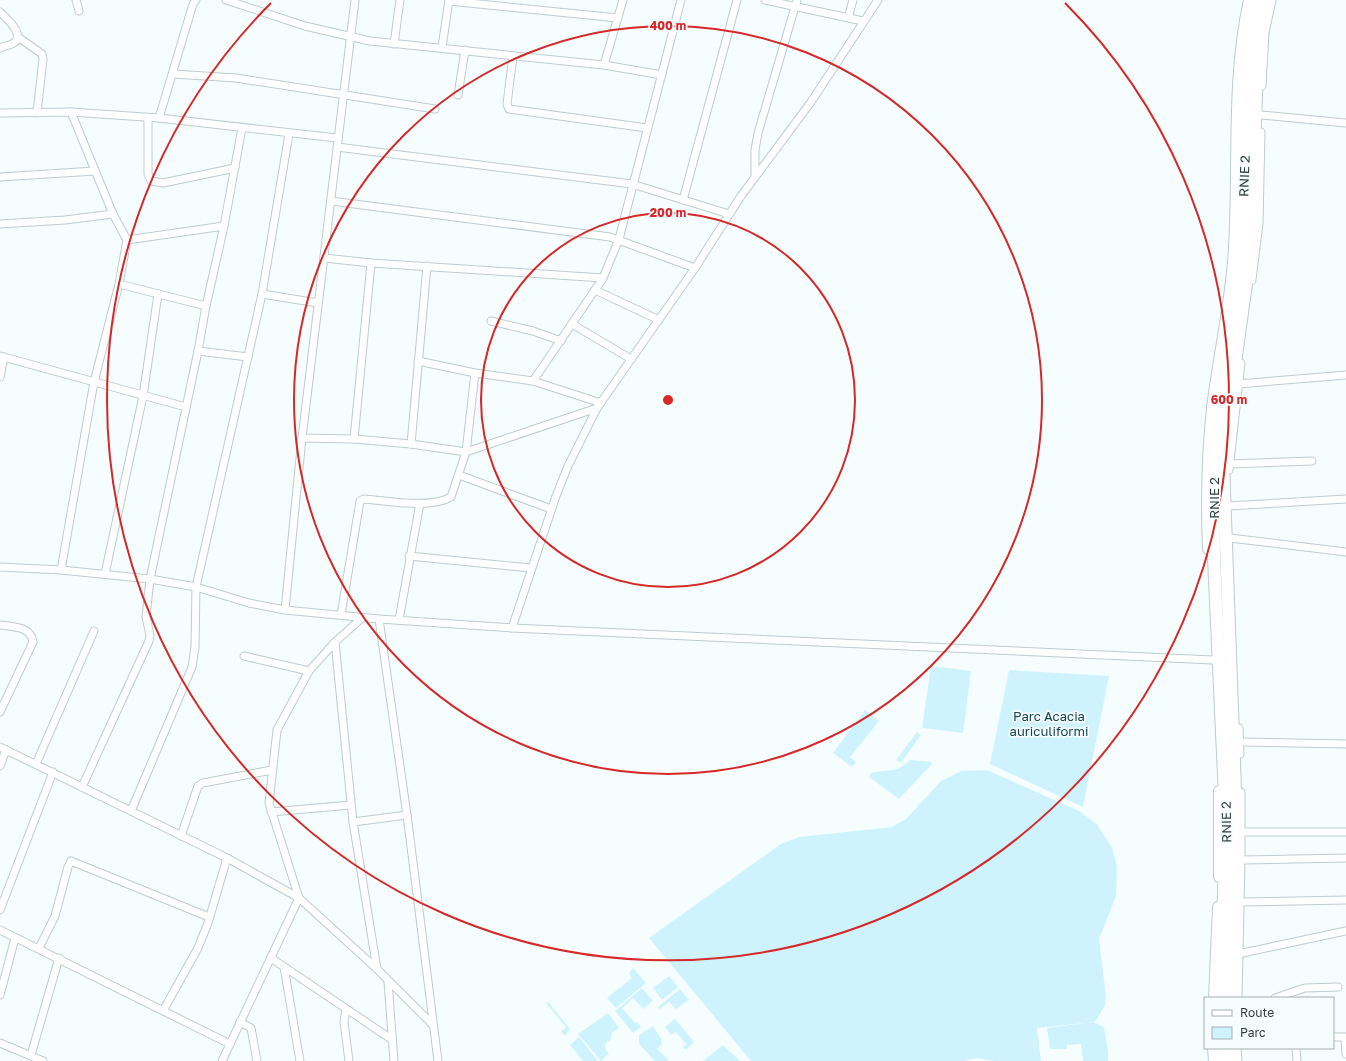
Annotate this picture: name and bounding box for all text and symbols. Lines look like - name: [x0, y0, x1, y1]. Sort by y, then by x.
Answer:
- text: 400 m: [650, 18, 686, 33]
- street label: RNIE 2: [1235, 155, 1253, 197]
- text: 200 m: [650, 205, 686, 220]
- text: 600 m: [1211, 392, 1247, 407]
- centre of rings: [661, 393, 675, 407]
- street label: RNIE 2: [1206, 477, 1222, 519]
- park label: Parc Acacia auriculiformi: [1010, 708, 1088, 739]
- street label: RNIE 2: [1218, 801, 1234, 843]
- legend: [1204, 997, 1334, 1049]
- text: Route: [1240, 1005, 1274, 1020]
- text: Parc: [1240, 1025, 1266, 1040]

